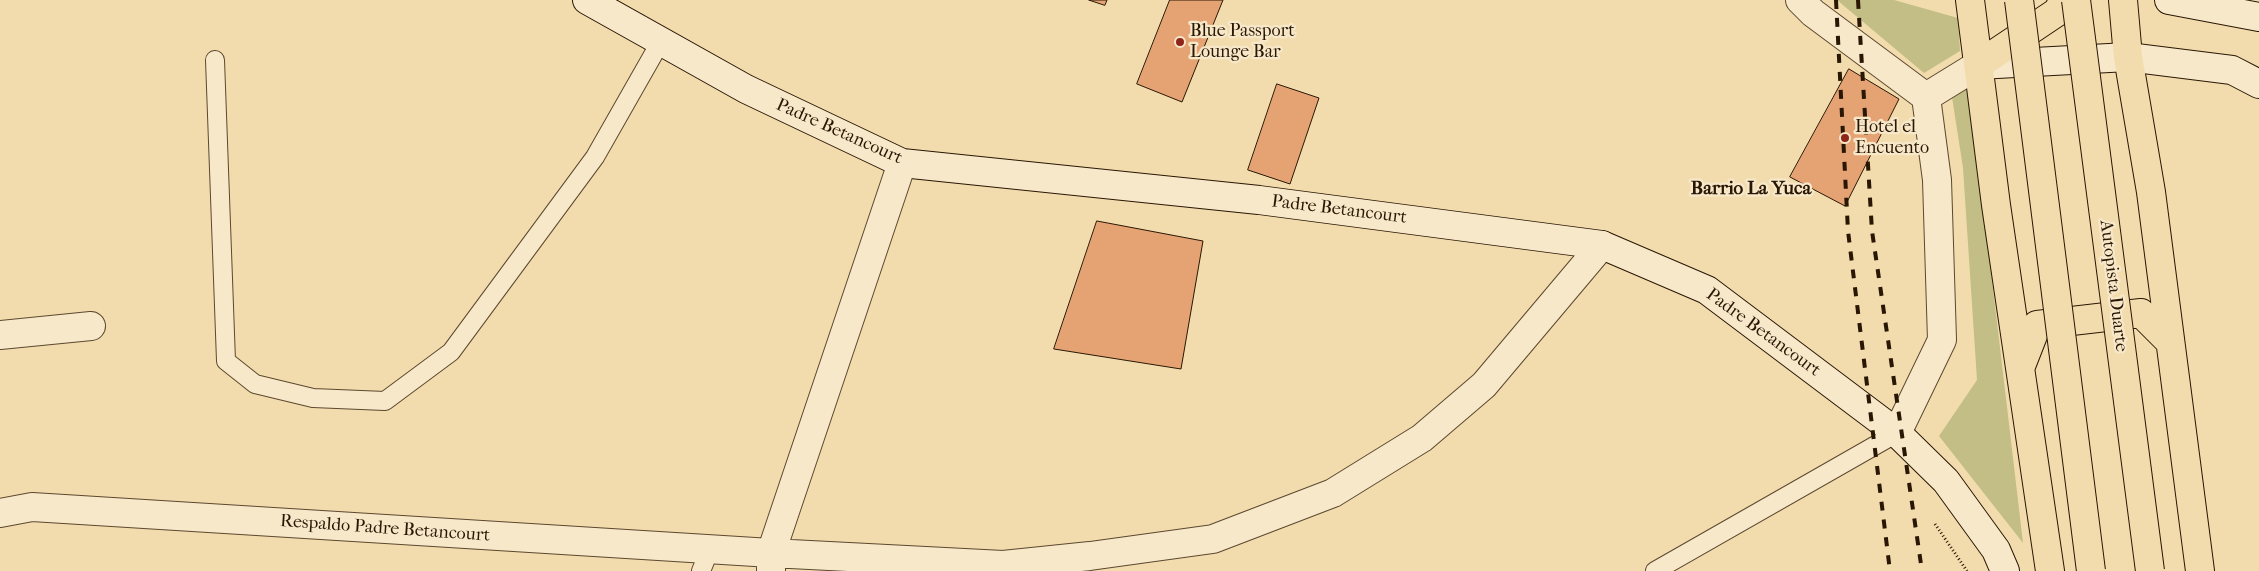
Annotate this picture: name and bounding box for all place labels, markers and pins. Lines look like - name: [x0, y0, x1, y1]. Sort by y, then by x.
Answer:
- place label: Blue Passport Lounge Bar: [1190, 21, 1295, 64]
- marker: Blue Passport Lounge Bar: [1174, 36, 1186, 48]
- place label: Hotel el Encuento: [1855, 117, 1929, 160]
- marker: Hotel el Encuento: [1839, 132, 1851, 144]

